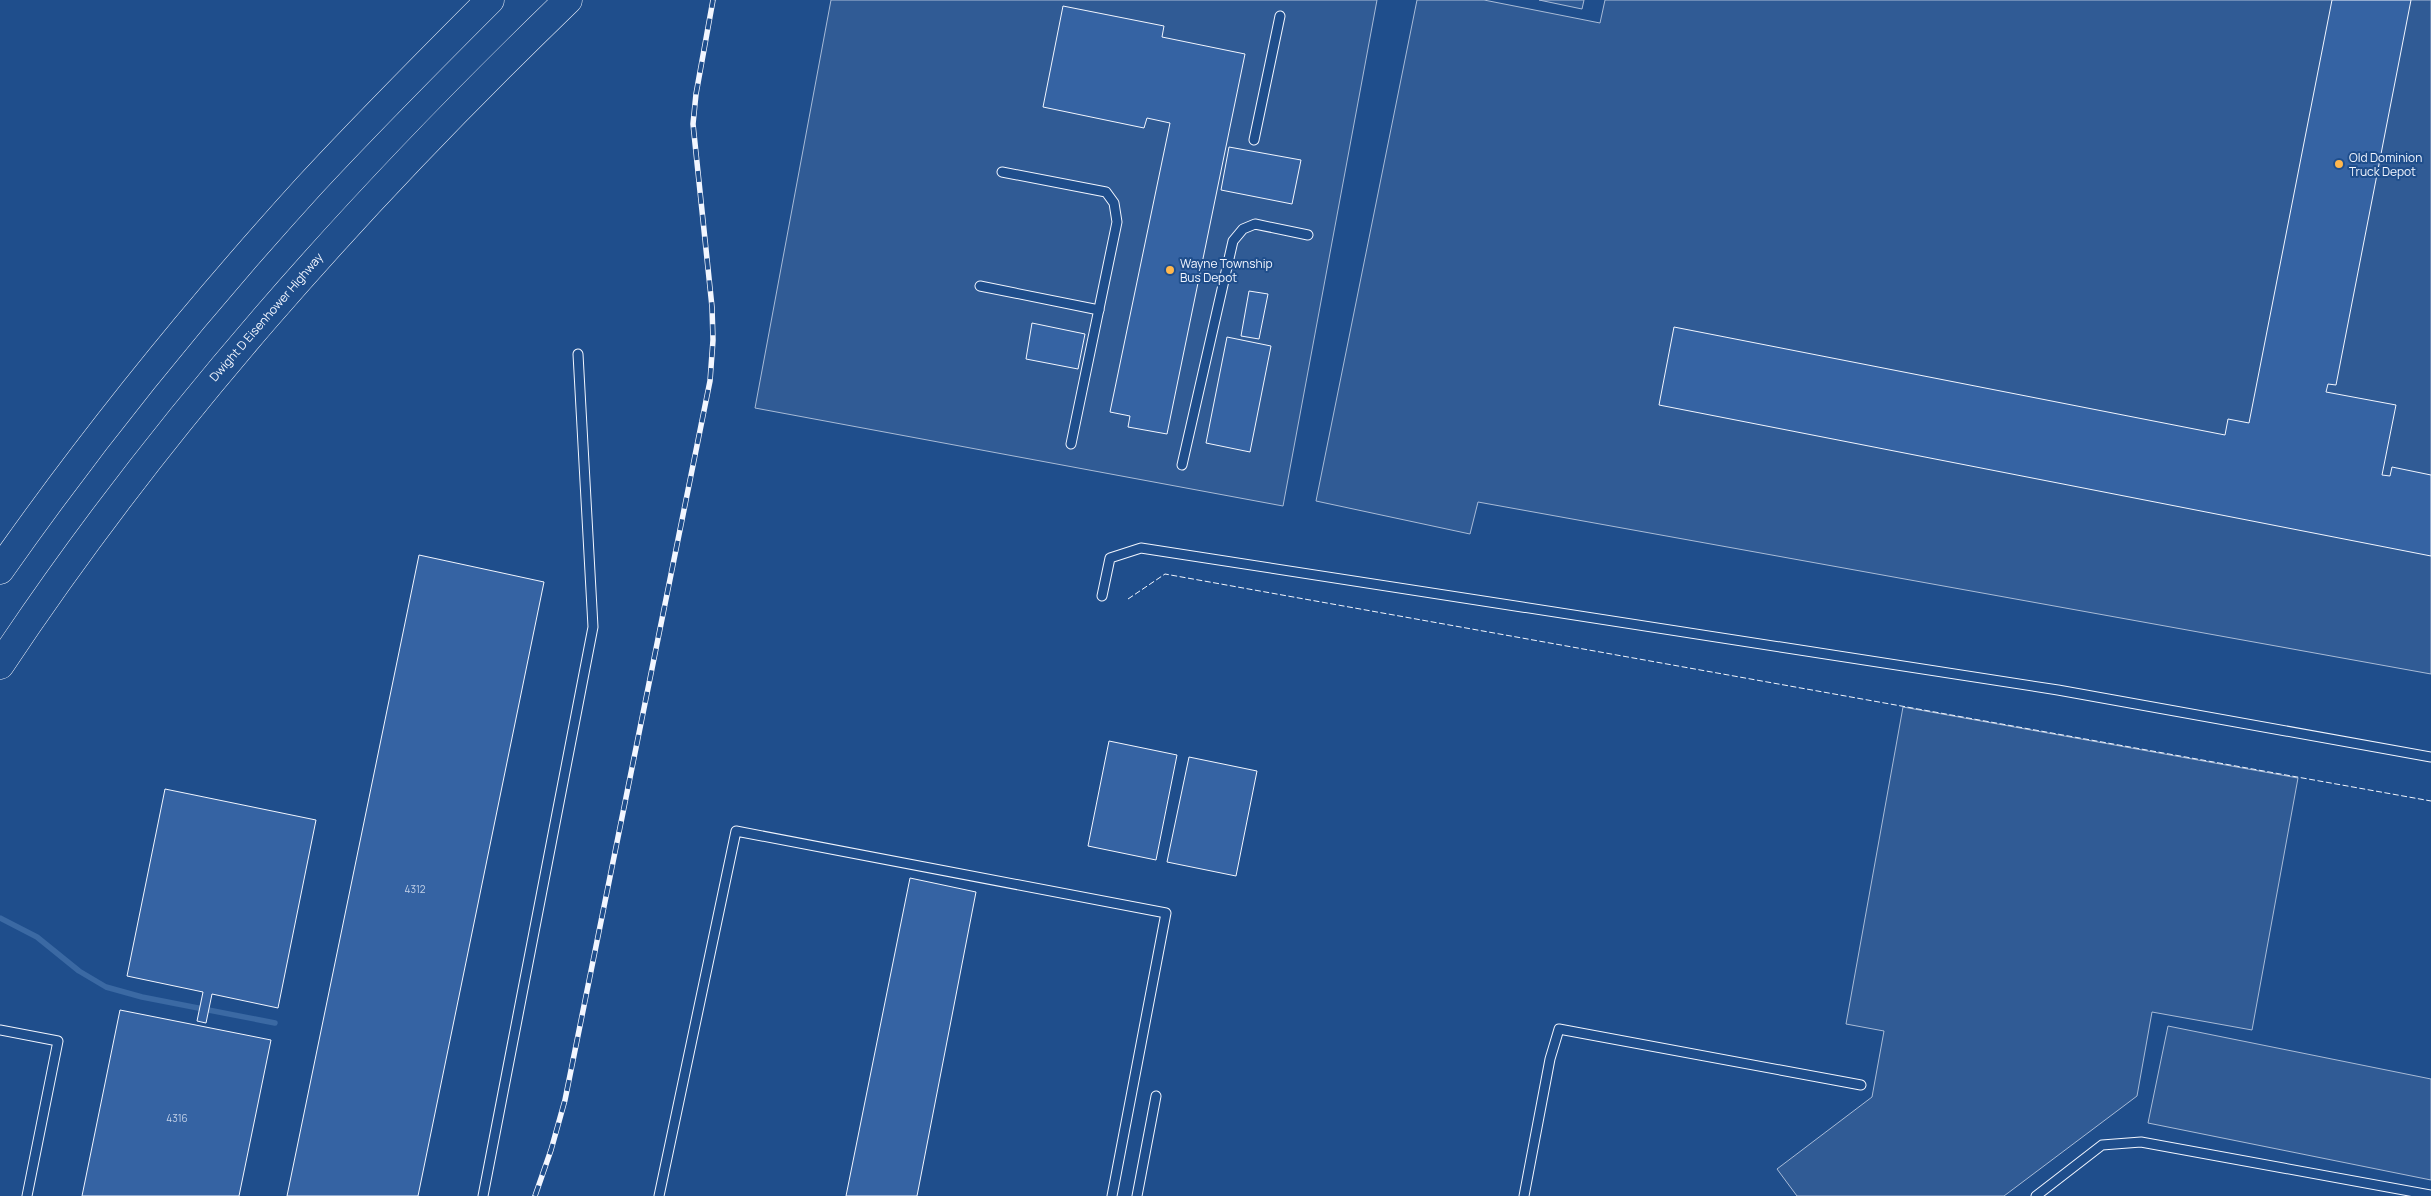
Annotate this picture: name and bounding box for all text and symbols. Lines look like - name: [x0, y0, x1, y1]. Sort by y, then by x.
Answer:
- place label: Old Dominion Truck Depot: [2349, 149, 2422, 180]
- marker: Old Dominion Truck Depot: [2333, 158, 2345, 170]
- street label: Dwight D Eisenhower Highway: [205, 249, 327, 385]
- place label: Wayne Township Bus Depot: [1180, 255, 1273, 286]
- marker: Wayne Township Bus Depot: [1164, 264, 1176, 276]
- house number: 4312: [404, 882, 426, 896]
- house number: 4316: [166, 1111, 188, 1125]

